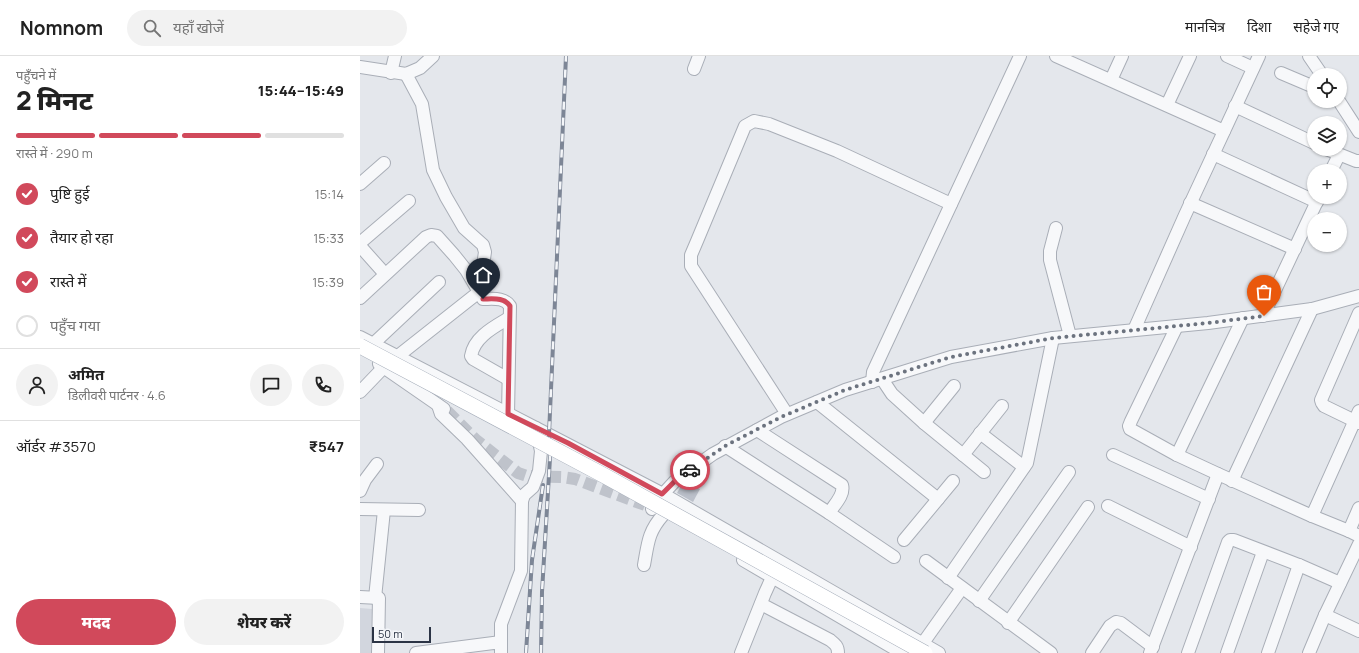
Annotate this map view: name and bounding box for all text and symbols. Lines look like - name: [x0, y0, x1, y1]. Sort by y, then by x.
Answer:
- search box: [127, 10, 407, 46]
- text: Nomnom: [20, 15, 103, 41]
- icon: search: [141, 17, 163, 39]
- text: यहाँ खोजें: [173, 17, 224, 38]
- text: मानचित्र: [1185, 17, 1225, 36]
- text: दिशा: [1247, 17, 1271, 36]
- text: सहेजे गए: [1293, 17, 1339, 36]
- text: पहुँचने में: [16, 66, 56, 84]
- map controls: [1307, 68, 1347, 252]
- button: locate: [1307, 68, 1347, 108]
- text: 15:44–15:49: [258, 80, 344, 101]
- text: 2 मिनट: [16, 82, 93, 118]
- button: layers: [1307, 116, 1347, 156]
- text: रास्ते में · 290 m: [16, 144, 93, 162]
- button: +: [1307, 164, 1347, 204]
- icon: check: [16, 183, 38, 205]
- text: पुष्टि हुई: [50, 183, 90, 204]
- text: 15:14: [315, 185, 344, 203]
- button: −: [1307, 212, 1347, 252]
- icon: check: [16, 227, 38, 249]
- text: तैयार हो रहा: [50, 227, 113, 248]
- text: 15:33: [313, 229, 344, 247]
- pin: [466, 258, 500, 299]
- icon: home: [472, 264, 494, 286]
- icon: check: [16, 271, 38, 293]
- text: रास्ते में: [50, 271, 86, 292]
- text: 15:39: [312, 273, 344, 291]
- pin: [1247, 275, 1281, 316]
- icon: bag: [1253, 281, 1275, 303]
- text: पहुँच गया: [50, 315, 100, 336]
- button: person: [16, 364, 58, 406]
- text: अमित: [68, 364, 104, 385]
- button: chat: [250, 364, 292, 406]
- button: phone: [302, 364, 344, 406]
- text: डिलीवरी पार्टनर · 4.6: [68, 386, 166, 404]
- text: ऑर्डर #3570: [16, 436, 96, 457]
- text: ₹547: [309, 436, 344, 457]
- courier: [670, 450, 710, 490]
- icon: car: [679, 459, 701, 481]
- button: मदद: [16, 599, 176, 645]
- button: शेयर करें: [184, 599, 344, 645]
- scale bar: [372, 625, 431, 644]
- text: 50 m: [378, 626, 403, 641]

